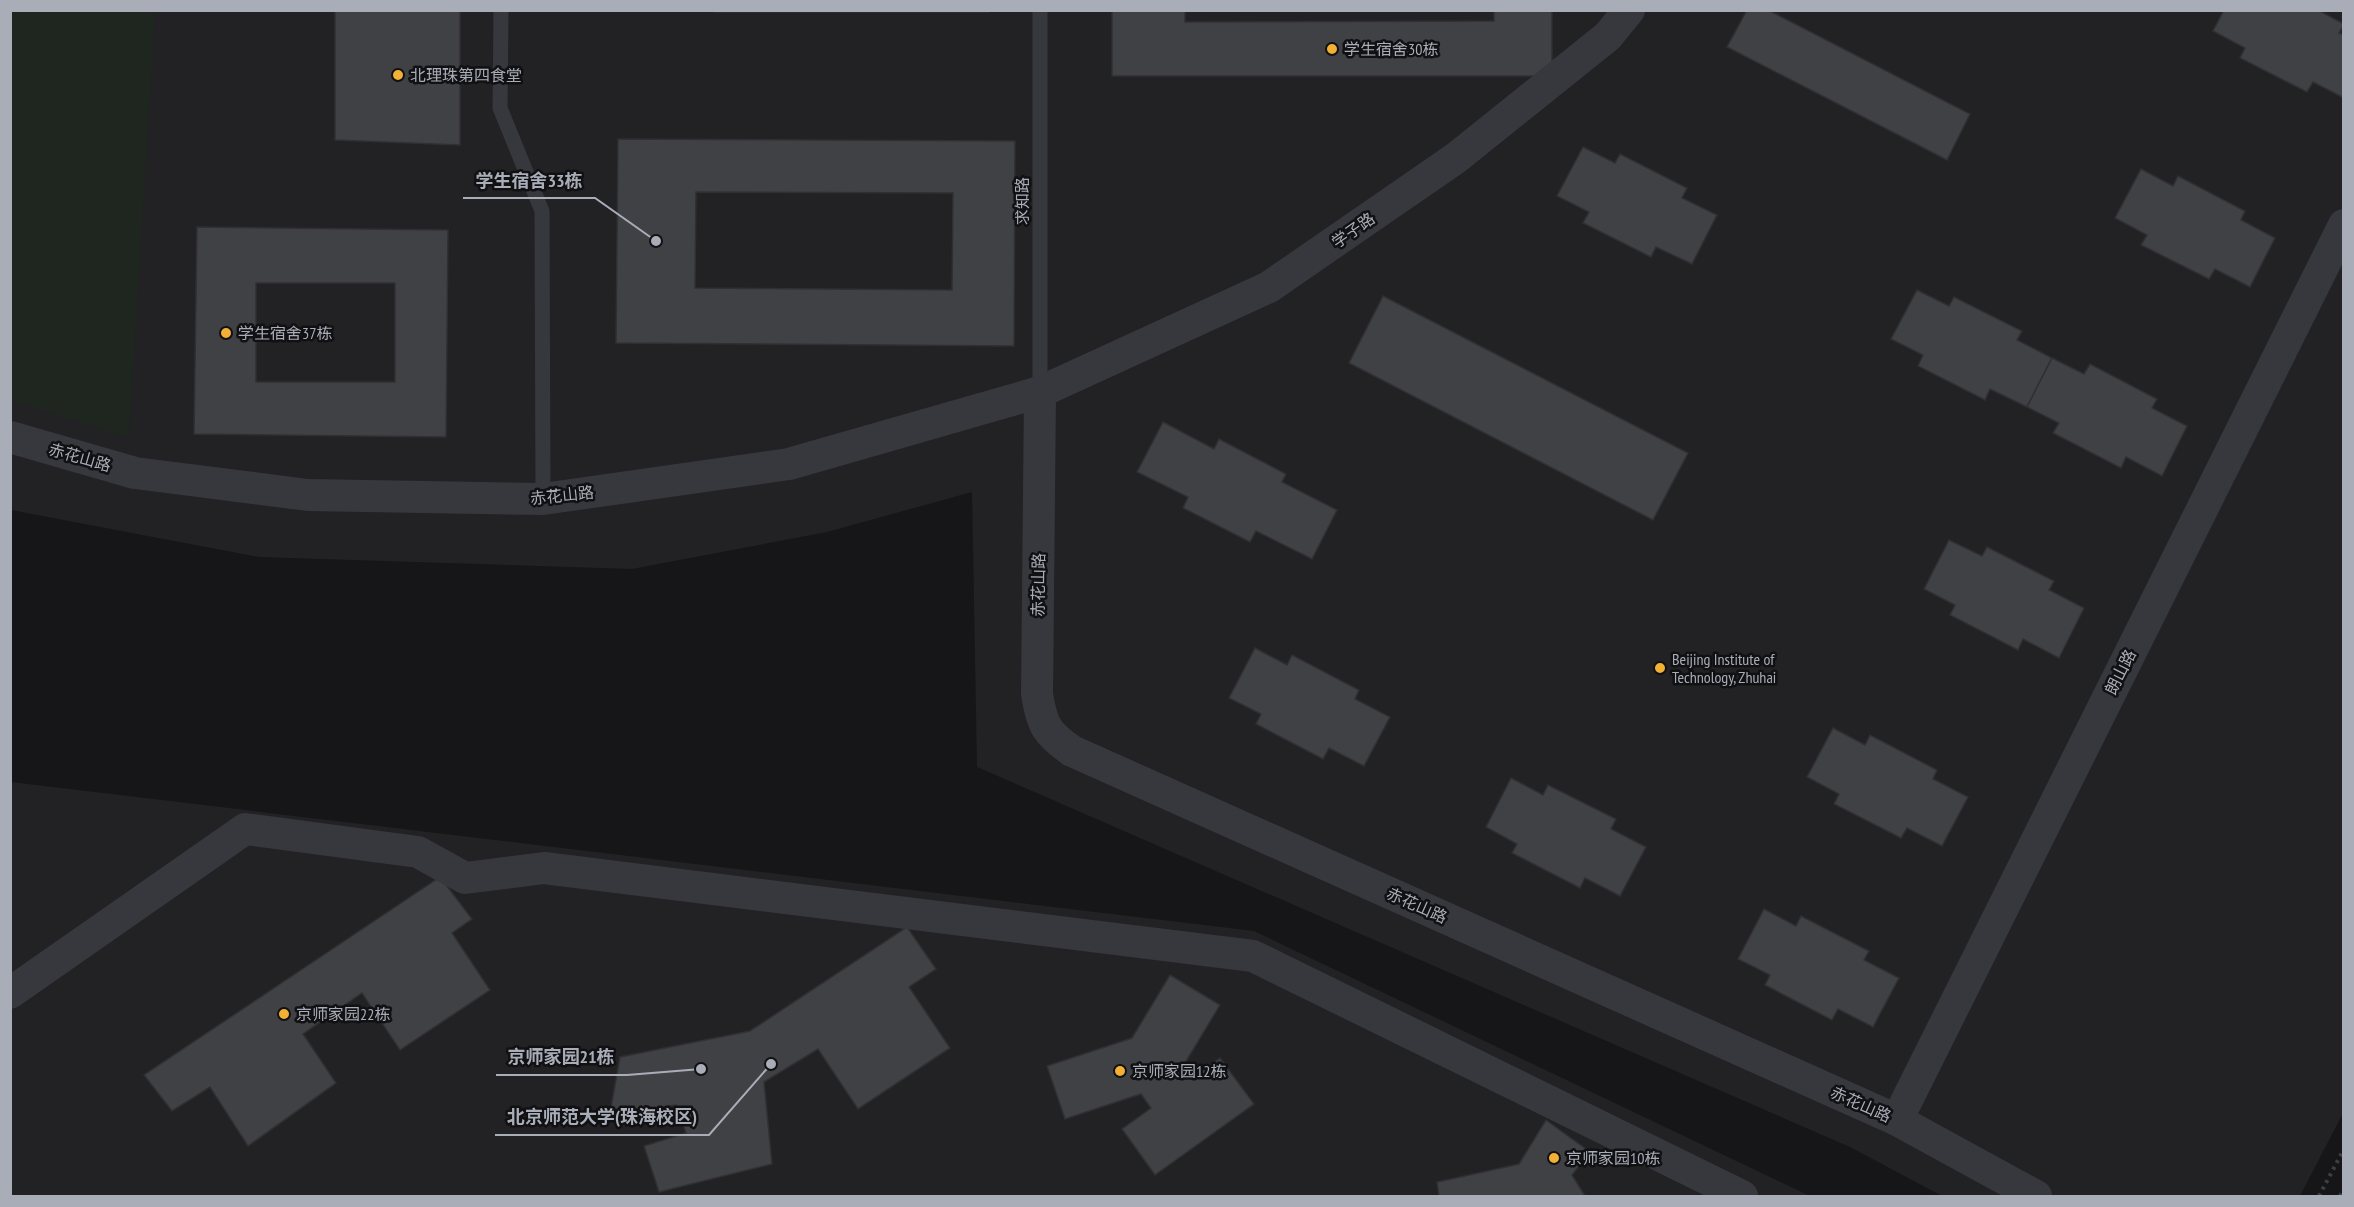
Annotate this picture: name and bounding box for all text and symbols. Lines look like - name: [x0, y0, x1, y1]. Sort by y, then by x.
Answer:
- place label: 学生宿舍30栋: [1344, 39, 1438, 59]
- marker: 学生宿舍30栋: [1325, 42, 1339, 56]
- place label: 北理珠第四食堂: [410, 65, 522, 85]
- marker: 北理珠第四食堂: [391, 68, 405, 82]
- callout: 学生宿舍33栋: [463, 162, 595, 198]
- text: 学生宿舍33栋: [475, 169, 583, 192]
- street label: 求知路: [1012, 177, 1032, 225]
- street label: 学子路: [1328, 208, 1378, 252]
- place label: 学生宿舍37栋: [238, 323, 332, 343]
- marker: 学生宿舍37栋: [219, 326, 233, 340]
- street label: 赤花山路: [46, 439, 114, 475]
- street label: 赤花山路: [529, 482, 595, 508]
- street label: 赤花山路: [1027, 553, 1049, 617]
- street label: 朗山路: [2100, 646, 2140, 698]
- place label: Beijing Institute of Technology, Zhuhai: [1672, 649, 1776, 687]
- marker: Beijing Institute of Technology, Zhuhai: [1653, 661, 1667, 675]
- street label: 赤花山路: [1384, 883, 1450, 927]
- place label: 京师家园22栋: [296, 1004, 390, 1024]
- marker: 京师家园22栋: [277, 1007, 291, 1021]
- callout: 京师家园21栋: [496, 1039, 627, 1075]
- text: 京师家园21栋: [507, 1045, 615, 1068]
- place label: 京师家园12栋: [1132, 1061, 1226, 1081]
- marker: 京师家园12栋: [1113, 1064, 1127, 1078]
- street label: 赤花山路: [1828, 1082, 1894, 1126]
- callout: 北京师范大学(珠海校区): [495, 1099, 709, 1135]
- text: 北京师范大学(珠海校区): [507, 1105, 697, 1128]
- place label: 京师家园10栋: [1566, 1148, 1660, 1168]
- marker: 京师家园10栋: [1547, 1151, 1561, 1165]

